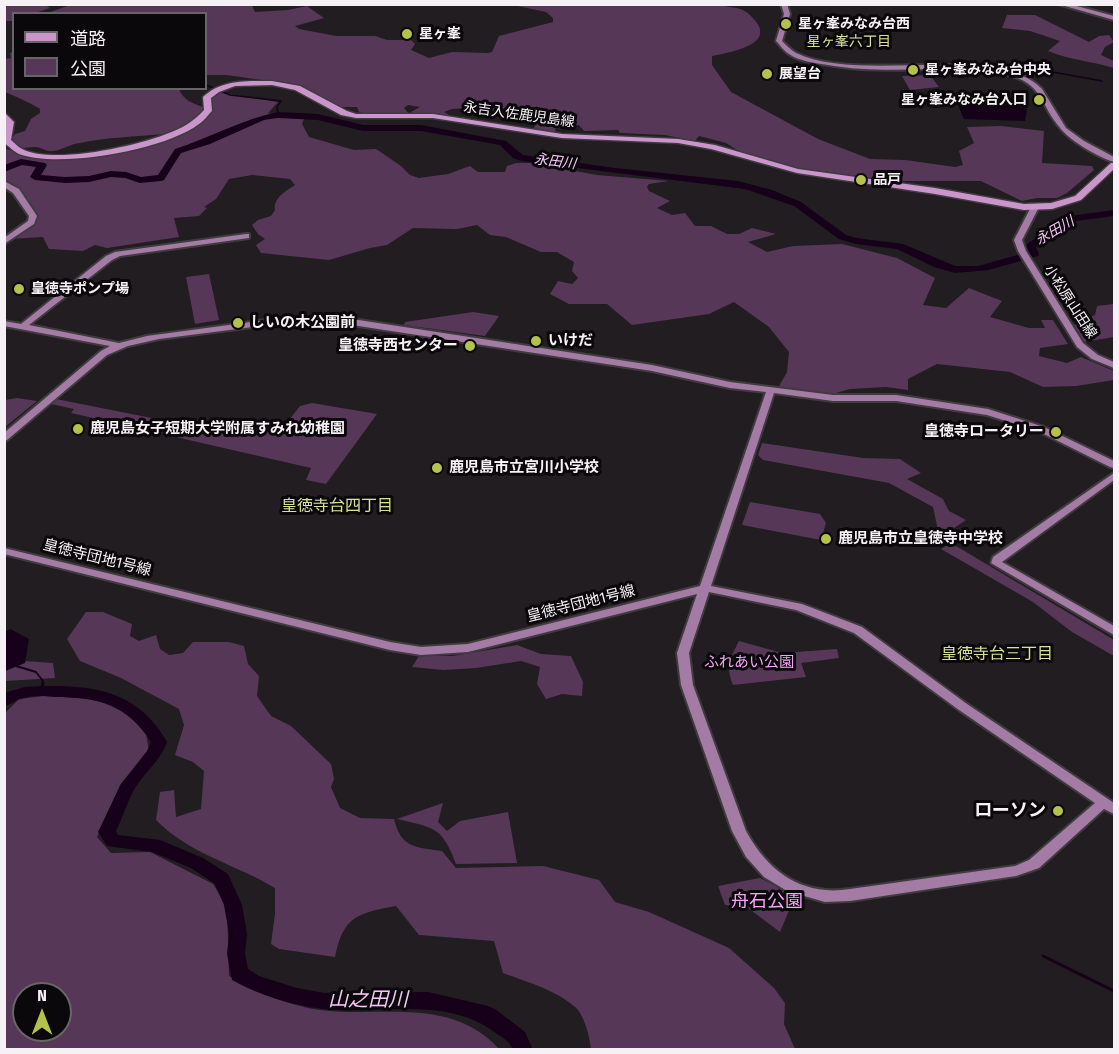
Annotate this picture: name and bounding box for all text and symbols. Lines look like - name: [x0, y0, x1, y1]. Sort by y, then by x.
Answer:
- legend: [12, 12, 207, 90]
- place label: 星ヶ峯みなみ台西: [798, 16, 910, 32]
- marker: 星ヶ峯みなみ台西: [779, 17, 793, 31]
- place label: 星ヶ峯: [419, 26, 461, 42]
- marker: 星ヶ峯: [400, 27, 414, 41]
- text: 道路: [70, 28, 106, 50]
- district label: 星ヶ峯六丁目: [807, 34, 891, 50]
- text: 公園: [70, 58, 106, 80]
- place label: 星ヶ峯みなみ台中央: [925, 62, 1051, 78]
- marker: 星ヶ峯みなみ台中央: [906, 63, 920, 77]
- place label: 展望台: [779, 66, 821, 82]
- marker: 展望台: [760, 67, 774, 81]
- place label: 星ヶ峯みなみ台入口: [901, 92, 1027, 108]
- marker: 星ヶ峯みなみ台入口: [1032, 93, 1046, 107]
- street label: 永吉入佐鹿児島線: [462, 99, 576, 131]
- water label: 永田川: [533, 151, 577, 173]
- place label: 品戸: [873, 172, 901, 188]
- marker: 品戸: [854, 173, 868, 187]
- water label: 永田川: [1033, 213, 1077, 249]
- street label: 小松原山田線: [1040, 262, 1100, 342]
- place label: 皇徳寺ポンプ場: [31, 281, 129, 297]
- marker: 皇徳寺ポンプ場: [12, 282, 26, 296]
- place label: しいの木公園前: [250, 314, 355, 332]
- marker: しいの木公園前: [231, 316, 245, 330]
- place label: いけだ: [548, 332, 593, 350]
- marker: いけだ: [529, 334, 543, 348]
- place label: 皇徳寺西センター: [338, 337, 458, 355]
- marker: 皇徳寺西センター: [463, 339, 477, 353]
- place label: 鹿児島女子短期大学附属すみれ幼稚園: [90, 420, 345, 438]
- marker: 鹿児島女子短期大学附属すみれ幼稚園: [71, 422, 85, 436]
- place label: 皇徳寺ロータリー: [924, 423, 1044, 441]
- marker: 皇徳寺ロータリー: [1049, 425, 1063, 439]
- place label: 鹿児島市立宮川小学校: [449, 459, 599, 477]
- marker: 鹿児島市立宮川小学校: [430, 461, 444, 475]
- district label: 皇徳寺台四丁目: [281, 497, 393, 517]
- place label: 鹿児島市立皇徳寺中学校: [838, 530, 1003, 548]
- marker: 鹿児島市立皇徳寺中学校: [819, 532, 833, 546]
- street label: 皇徳寺団地1号線: [41, 536, 153, 580]
- street label: 皇徳寺団地1号線: [525, 582, 637, 626]
- district label: 皇徳寺台三丁目: [941, 645, 1053, 665]
- park label: ふれあい公園: [704, 654, 794, 672]
- place label: ローソン: [974, 800, 1046, 822]
- marker: ローソン: [1051, 804, 1065, 818]
- park label: 舟石公園: [731, 891, 803, 913]
- north arrow: [12, 982, 72, 1042]
- text: N: [37, 986, 47, 1005]
- water label: 山之田川: [328, 988, 408, 1012]

